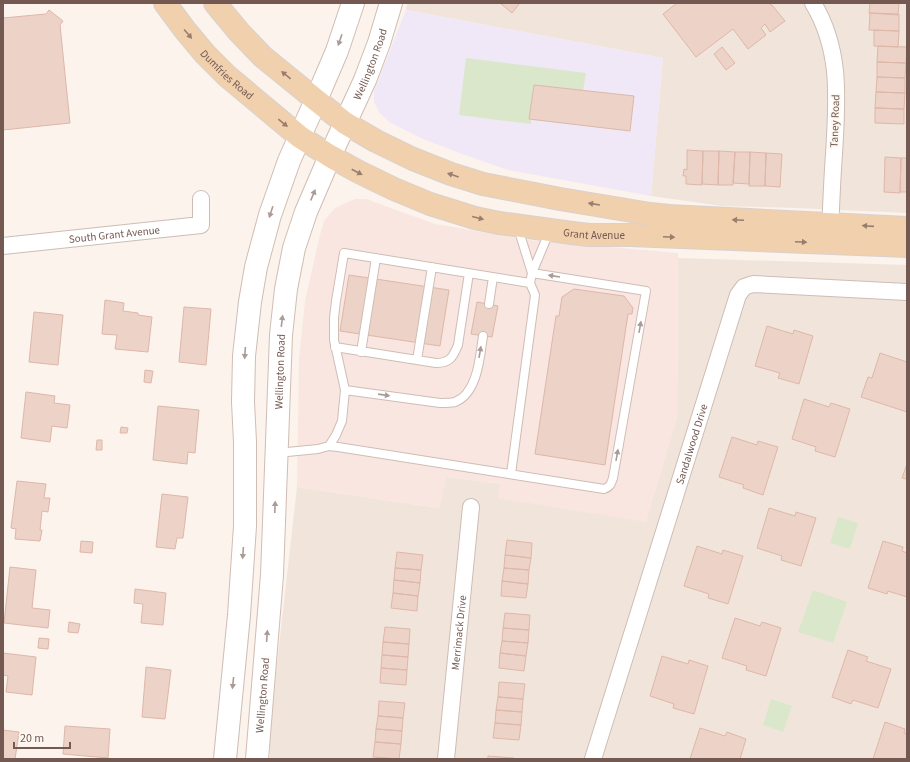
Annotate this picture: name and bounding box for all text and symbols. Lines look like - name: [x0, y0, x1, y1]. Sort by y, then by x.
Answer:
- street label: Wellington Road: [349, 27, 390, 102]
- one-way arrow: [184, 28, 193, 39]
- one-way arrow: [337, 34, 343, 46]
- street label: Dumfries Road: [197, 46, 257, 103]
- one-way arrow: [280, 71, 291, 80]
- street label: Taney Road: [827, 94, 843, 148]
- one-way arrow: [277, 119, 288, 127]
- one-way arrow: [351, 168, 363, 175]
- one-way arrow: [447, 171, 459, 177]
- one-way arrow: [310, 190, 316, 201]
- one-way arrow: [588, 201, 600, 207]
- one-way arrow: [268, 207, 274, 219]
- one-way arrow: [472, 216, 484, 222]
- one-way arrow: [732, 216, 744, 223]
- street label: South Grant Avenue: [68, 222, 161, 246]
- one-way arrow: [862, 223, 874, 230]
- street label: Grant Avenue: [562, 224, 625, 243]
- one-way arrow: [663, 233, 675, 240]
- one-way arrow: [795, 239, 808, 245]
- one-way arrow: [548, 273, 560, 279]
- one-way arrow: [279, 315, 286, 327]
- one-way arrow: [637, 321, 643, 333]
- street label: Wellington Road: [271, 334, 289, 410]
- one-way arrow: [477, 346, 483, 358]
- one-way arrow: [241, 347, 248, 359]
- one-way arrow: [378, 392, 390, 399]
- street label: Sandalwood Drive: [672, 401, 711, 486]
- one-way arrow: [614, 449, 620, 461]
- one-way arrow: [271, 501, 278, 513]
- one-way arrow: [240, 547, 247, 559]
- street label: Merrimack Drive: [447, 594, 470, 671]
- one-way arrow: [264, 630, 271, 642]
- street label: Wellington Road: [252, 657, 273, 733]
- one-way arrow: [229, 677, 236, 689]
- scale bar: [14, 724, 70, 750]
- text: 20 m: [20, 730, 44, 747]

